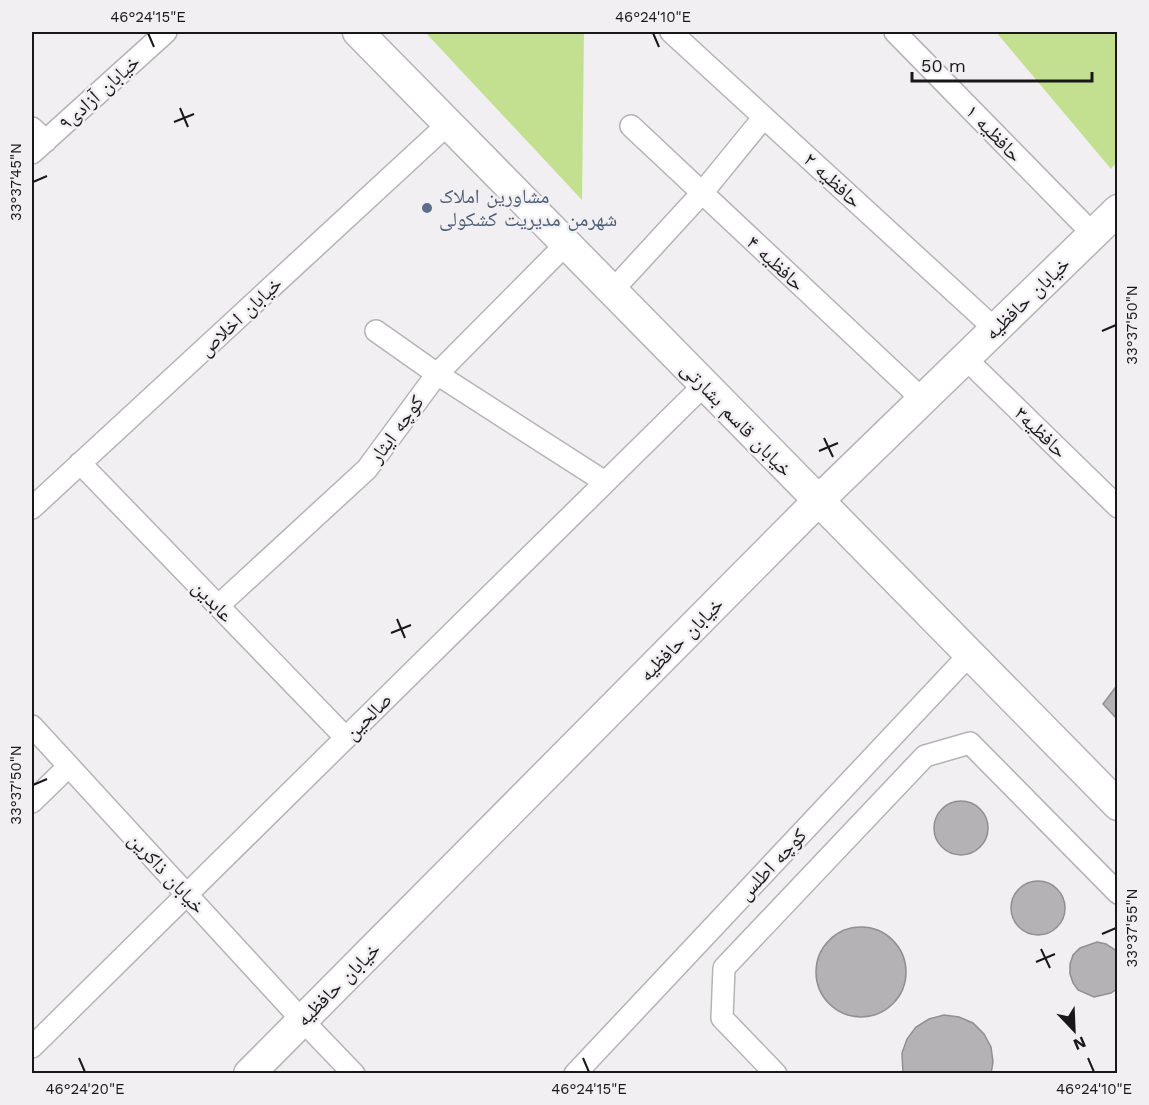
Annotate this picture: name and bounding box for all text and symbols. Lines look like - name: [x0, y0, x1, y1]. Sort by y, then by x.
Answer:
- text: 46°24'15"E: [110, 8, 186, 26]
- text: 46°24'10"E: [615, 8, 691, 26]
- scale bar: [912, 45, 1092, 83]
- street label: خیابان آزادی۹: [53, 49, 145, 135]
- text: 50 m: [921, 55, 966, 76]
- street label: حافظیه ۱: [961, 99, 1027, 167]
- text: 33°37'45"N: [7, 143, 25, 221]
- street label: حافظیه ۲: [799, 147, 867, 213]
- place label: مشاورین املاک شهرمن مدیریت کشکولی: [439, 184, 617, 231]
- marker: مشاورین املاک شهرمن مدیریت کشکولی: [420, 201, 434, 215]
- street label: حافظیه ۴: [742, 230, 810, 296]
- street label: خیابان حافظیه: [979, 251, 1075, 345]
- street label: خیابان اخلاص: [193, 271, 287, 361]
- text: 33°37'50"N: [1123, 285, 1141, 365]
- street label: خیابان قاسم بشارتی: [675, 357, 798, 483]
- street label: کوچه ایثار: [363, 390, 429, 468]
- street label: حافظیه۳: [1010, 401, 1073, 463]
- street label: عابدین: [187, 575, 239, 627]
- street label: خیابان حافظیه: [634, 592, 728, 686]
- street label: صالحین: [339, 687, 397, 745]
- text: 33°37'50"N: [7, 745, 25, 825]
- street label: کوچه اطلس: [733, 823, 811, 905]
- street label: خیابان ذاکرین: [123, 827, 211, 919]
- text: 33°37'55"N: [1123, 889, 1141, 967]
- street label: خیابان حافظیه: [291, 937, 385, 1031]
- north arrow: [1044, 1000, 1104, 1060]
- text: N: [1070, 1032, 1089, 1054]
- text: 46°24'20"E: [45, 1080, 125, 1098]
- text: 46°24'15"E: [551, 1080, 627, 1098]
- text: 46°24'10"E: [1056, 1080, 1132, 1098]

